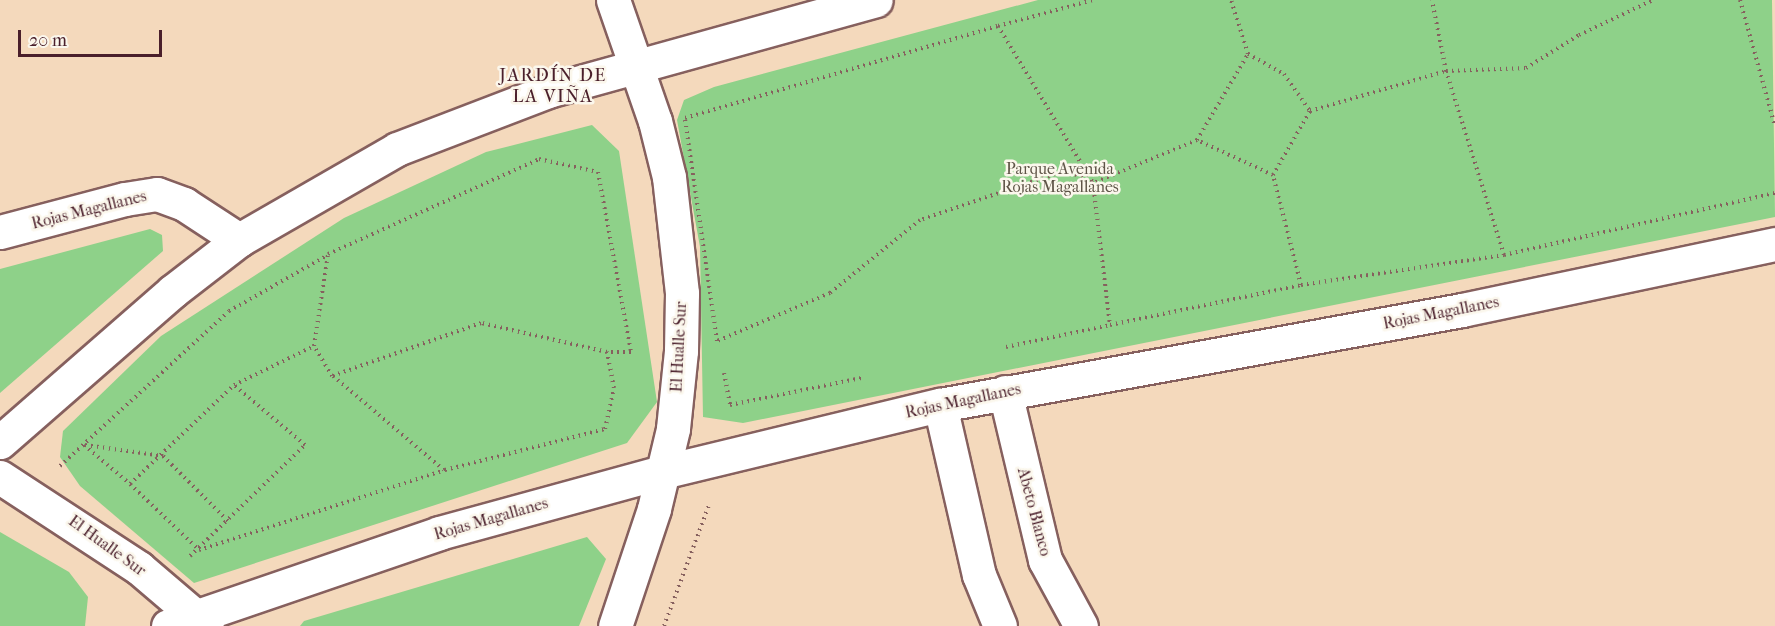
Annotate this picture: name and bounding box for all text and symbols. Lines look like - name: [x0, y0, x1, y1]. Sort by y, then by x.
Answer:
- scale bar: [21, 18, 165, 56]
- text: 20 m: [29, 30, 67, 51]
- district label: JARDÍN DE LA VIÑA: [499, 66, 607, 109]
- park label: Parque Avenida Rojas Magallanes: [1001, 159, 1119, 197]
- street label: Rojas Magallanes: [30, 186, 148, 234]
- street label: Rojas Magallanes: [1381, 292, 1501, 334]
- street label: El Hualle Sur: [667, 301, 691, 393]
- street label: Rojas Magallanes: [904, 379, 1022, 423]
- street label: Abeto Blanco: [1013, 466, 1055, 558]
- street label: Rojas Magallanes: [432, 494, 550, 544]
- street label: El Hualle Sur: [65, 512, 149, 580]

